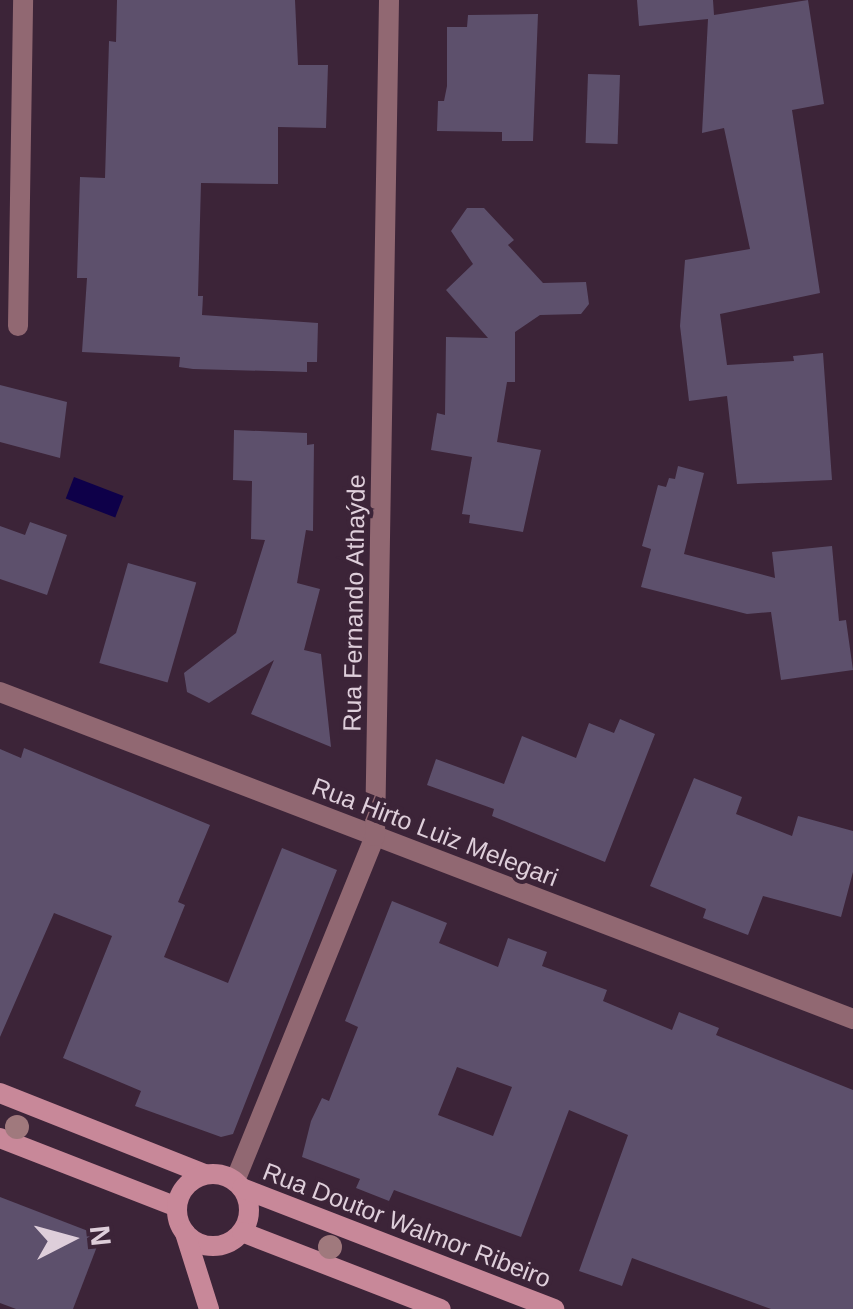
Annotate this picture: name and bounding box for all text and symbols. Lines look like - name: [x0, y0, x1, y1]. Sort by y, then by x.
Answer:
- street label: Rua Fernando Athaýde: [337, 474, 371, 732]
- street label: Rua Hirto Luiz Melegari: [308, 771, 562, 893]
- street label: Rua Doutor Walmor Ribeiro: [259, 1156, 555, 1294]
- north arrow: [20, 1189, 120, 1289]
- text: N: [84, 1224, 117, 1247]

